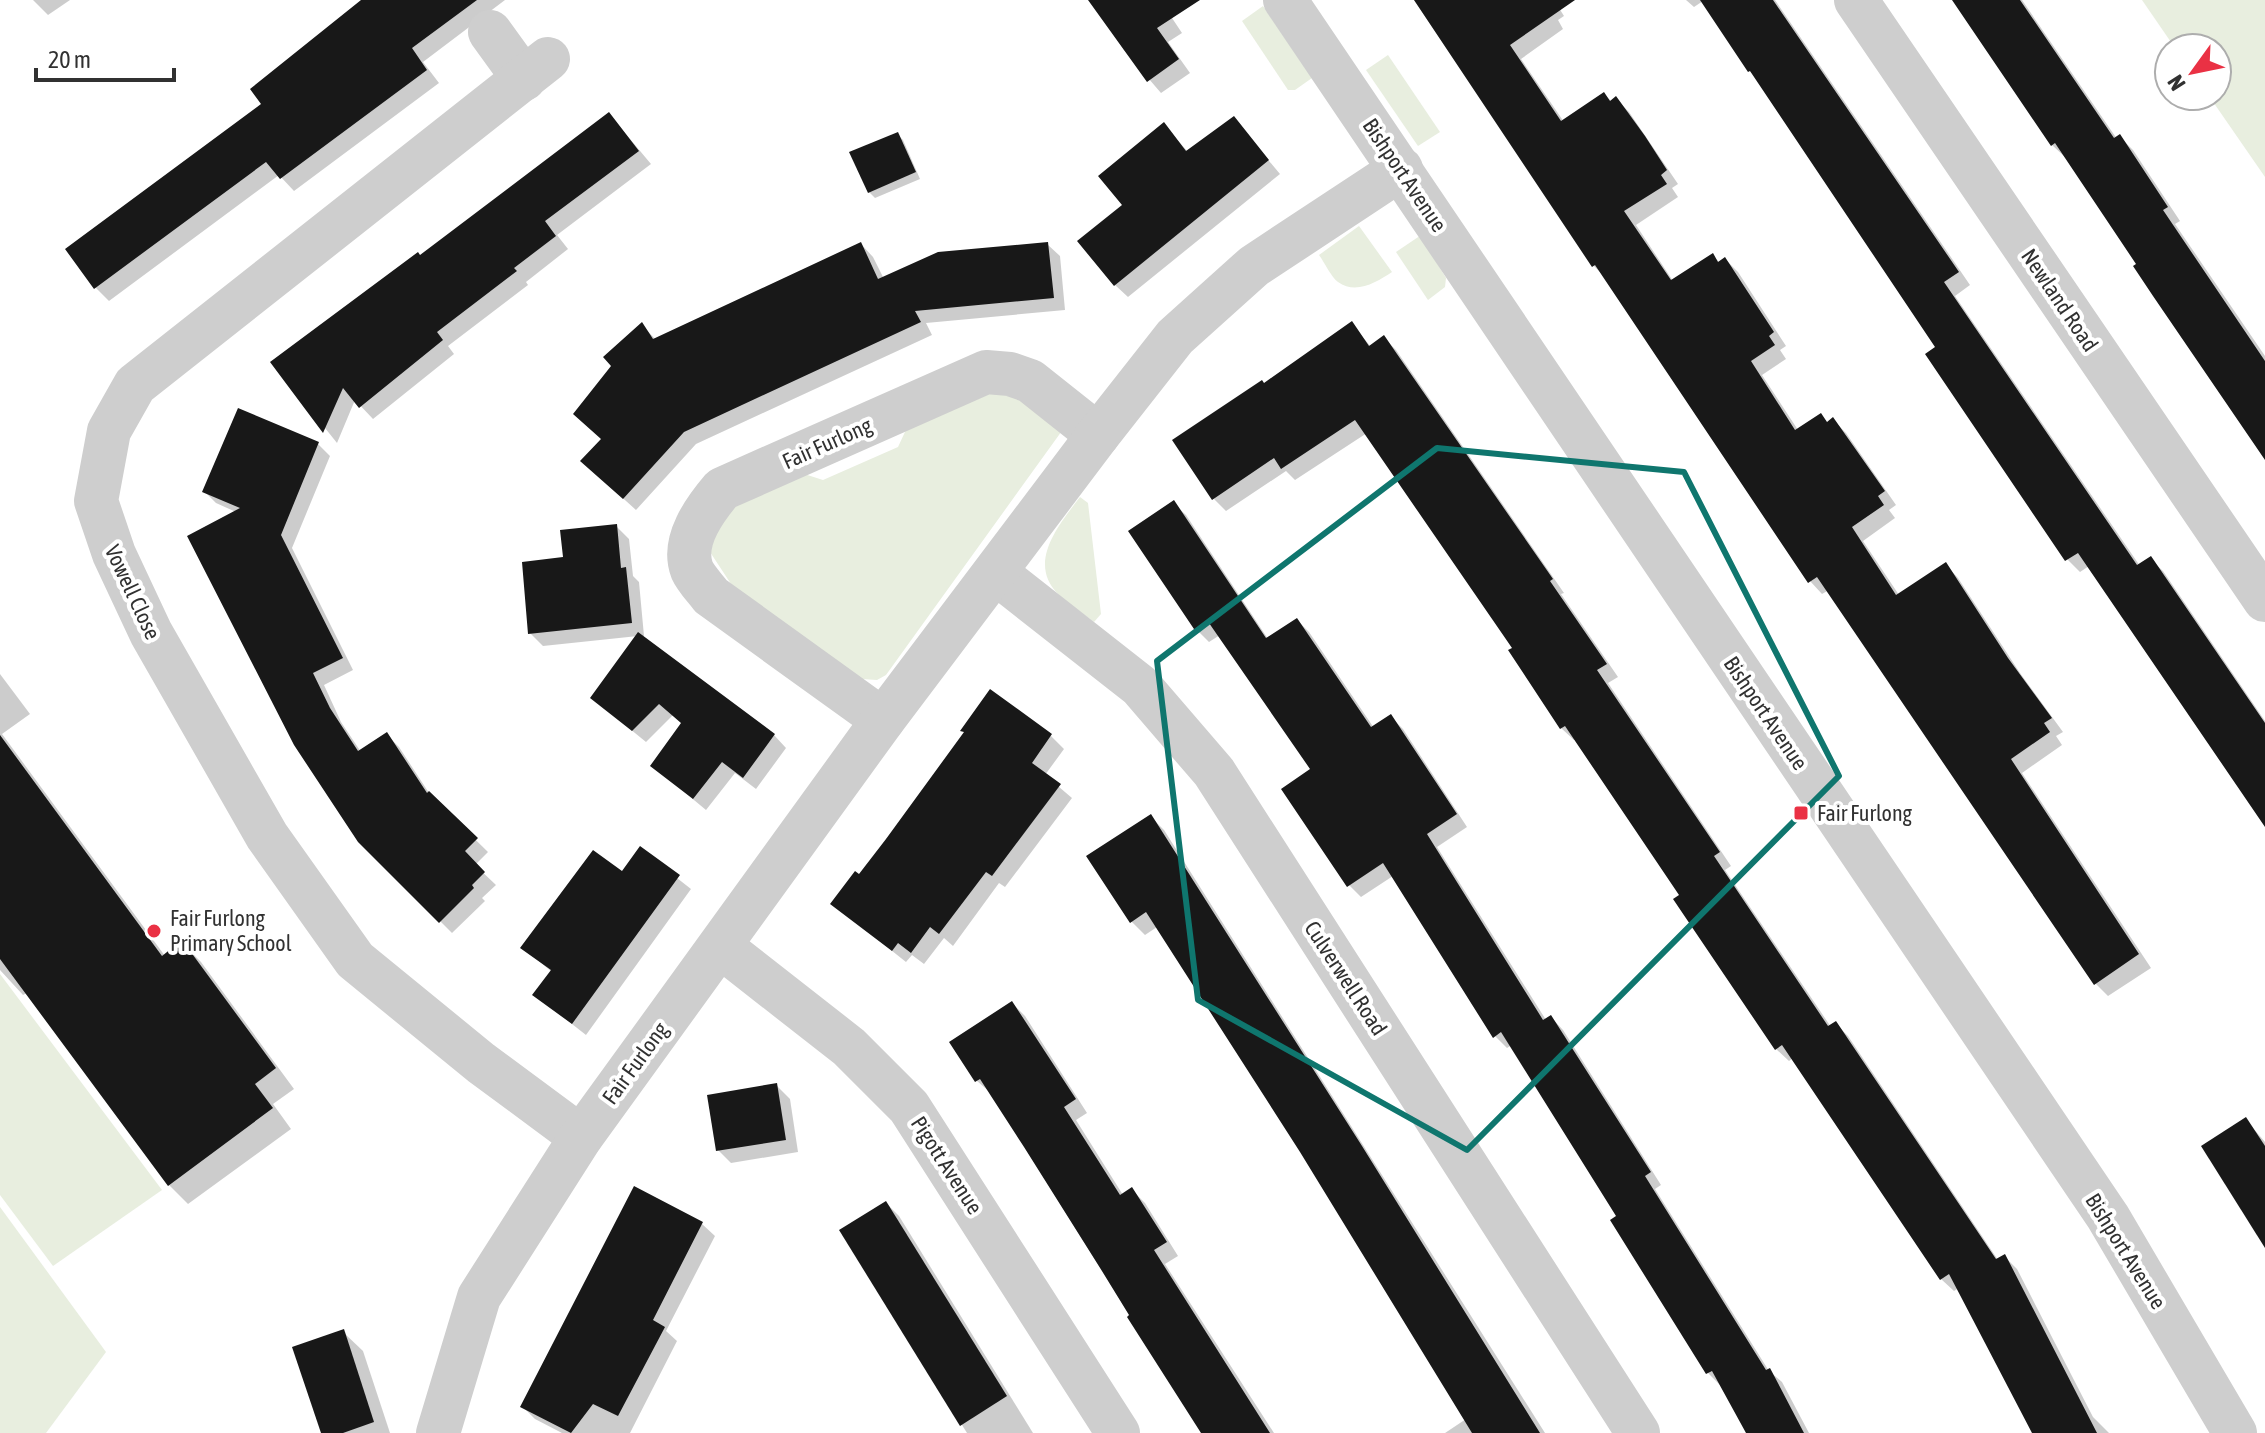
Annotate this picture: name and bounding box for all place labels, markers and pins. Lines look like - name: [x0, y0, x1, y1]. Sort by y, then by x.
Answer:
- place label: Fair Furlong: [1817, 800, 1913, 826]
- marker: Fair Furlong: [1792, 804, 1810, 822]
- place label: Fair Furlong Primary School: [170, 905, 292, 956]
- marker: Fair Furlong Primary School: [145, 922, 163, 940]

